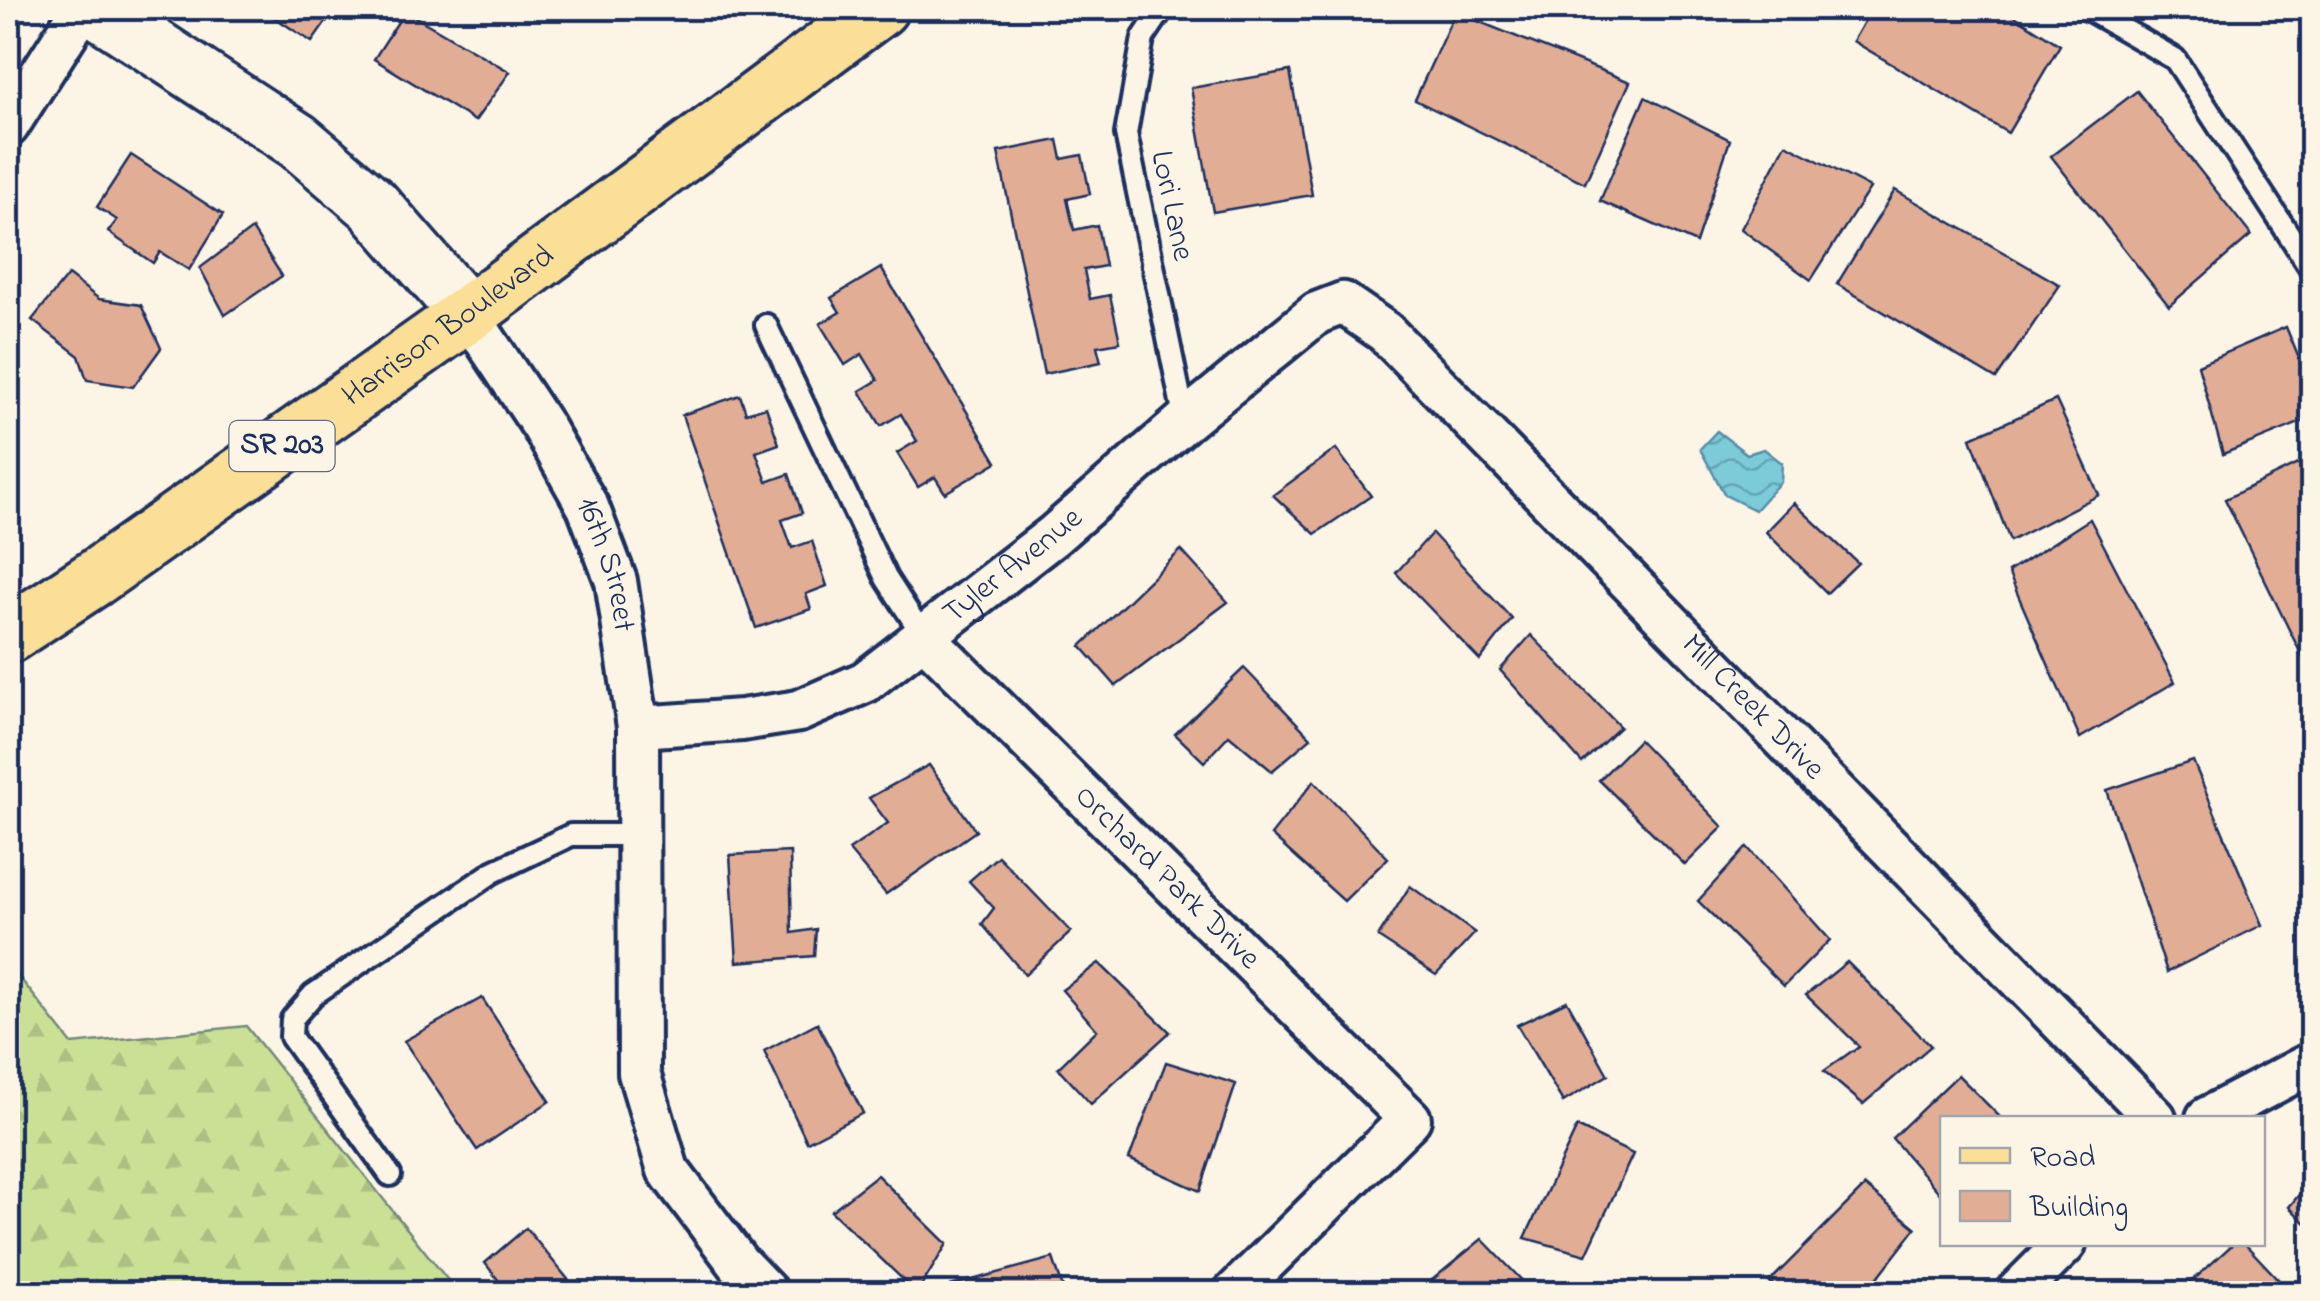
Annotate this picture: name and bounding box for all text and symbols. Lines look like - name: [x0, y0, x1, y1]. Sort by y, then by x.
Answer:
- street label: Lori Lane: [1136, 147, 1206, 266]
- street label: Harrison Boulevard: [333, 234, 565, 419]
- road number: SR 203: [230, 421, 334, 471]
- street label: 16th Street: [563, 488, 647, 635]
- street label: Tyler Avenue: [933, 496, 1094, 636]
- street label: Mill Creek Drive: [1670, 623, 1836, 792]
- street label: Orchard Park Drive: [1063, 774, 1271, 982]
- legend: [1940, 1116, 2265, 1246]
- text: Road: [2030, 1137, 2095, 1181]
- text: Building: [2029, 1187, 2128, 1231]

